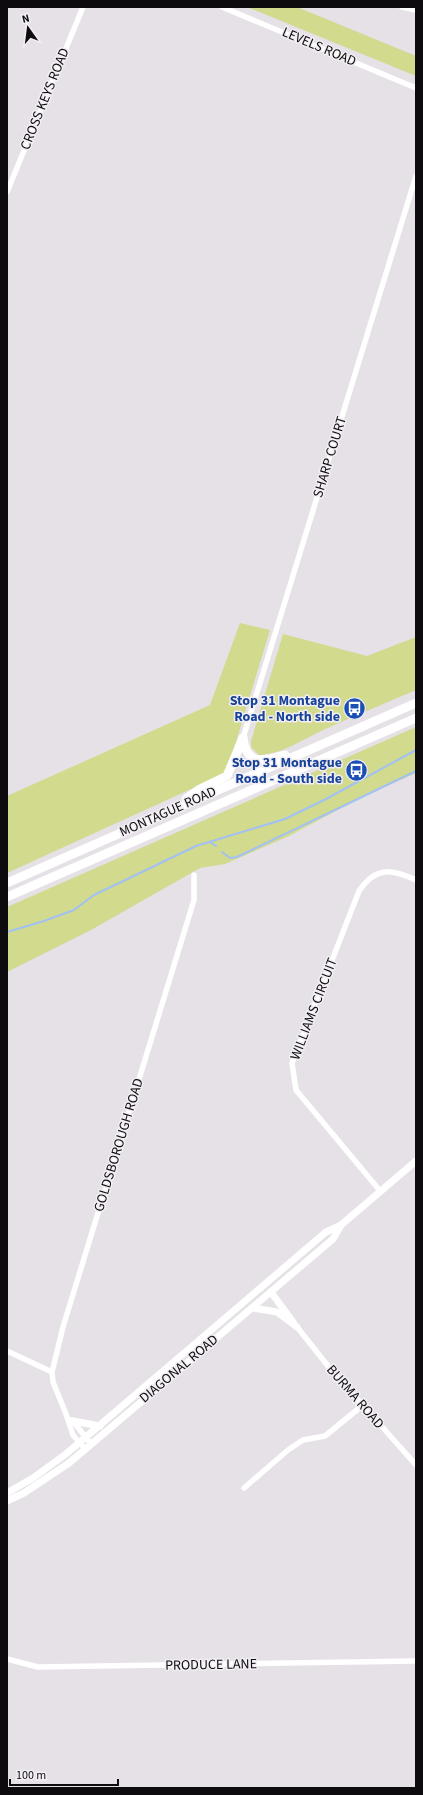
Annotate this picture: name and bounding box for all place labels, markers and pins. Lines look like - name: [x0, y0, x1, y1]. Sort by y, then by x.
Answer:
- place label: Stop 31 Montague Road - North side: [230, 691, 340, 727]
- bus stop icon: Stop 31 Montague Road - North side: [342, 696, 368, 722]
- place label: Stop 31 Montague Road - South side: [232, 753, 342, 789]
- bus stop icon: Stop 31 Montague Road - South side: [344, 758, 370, 784]

